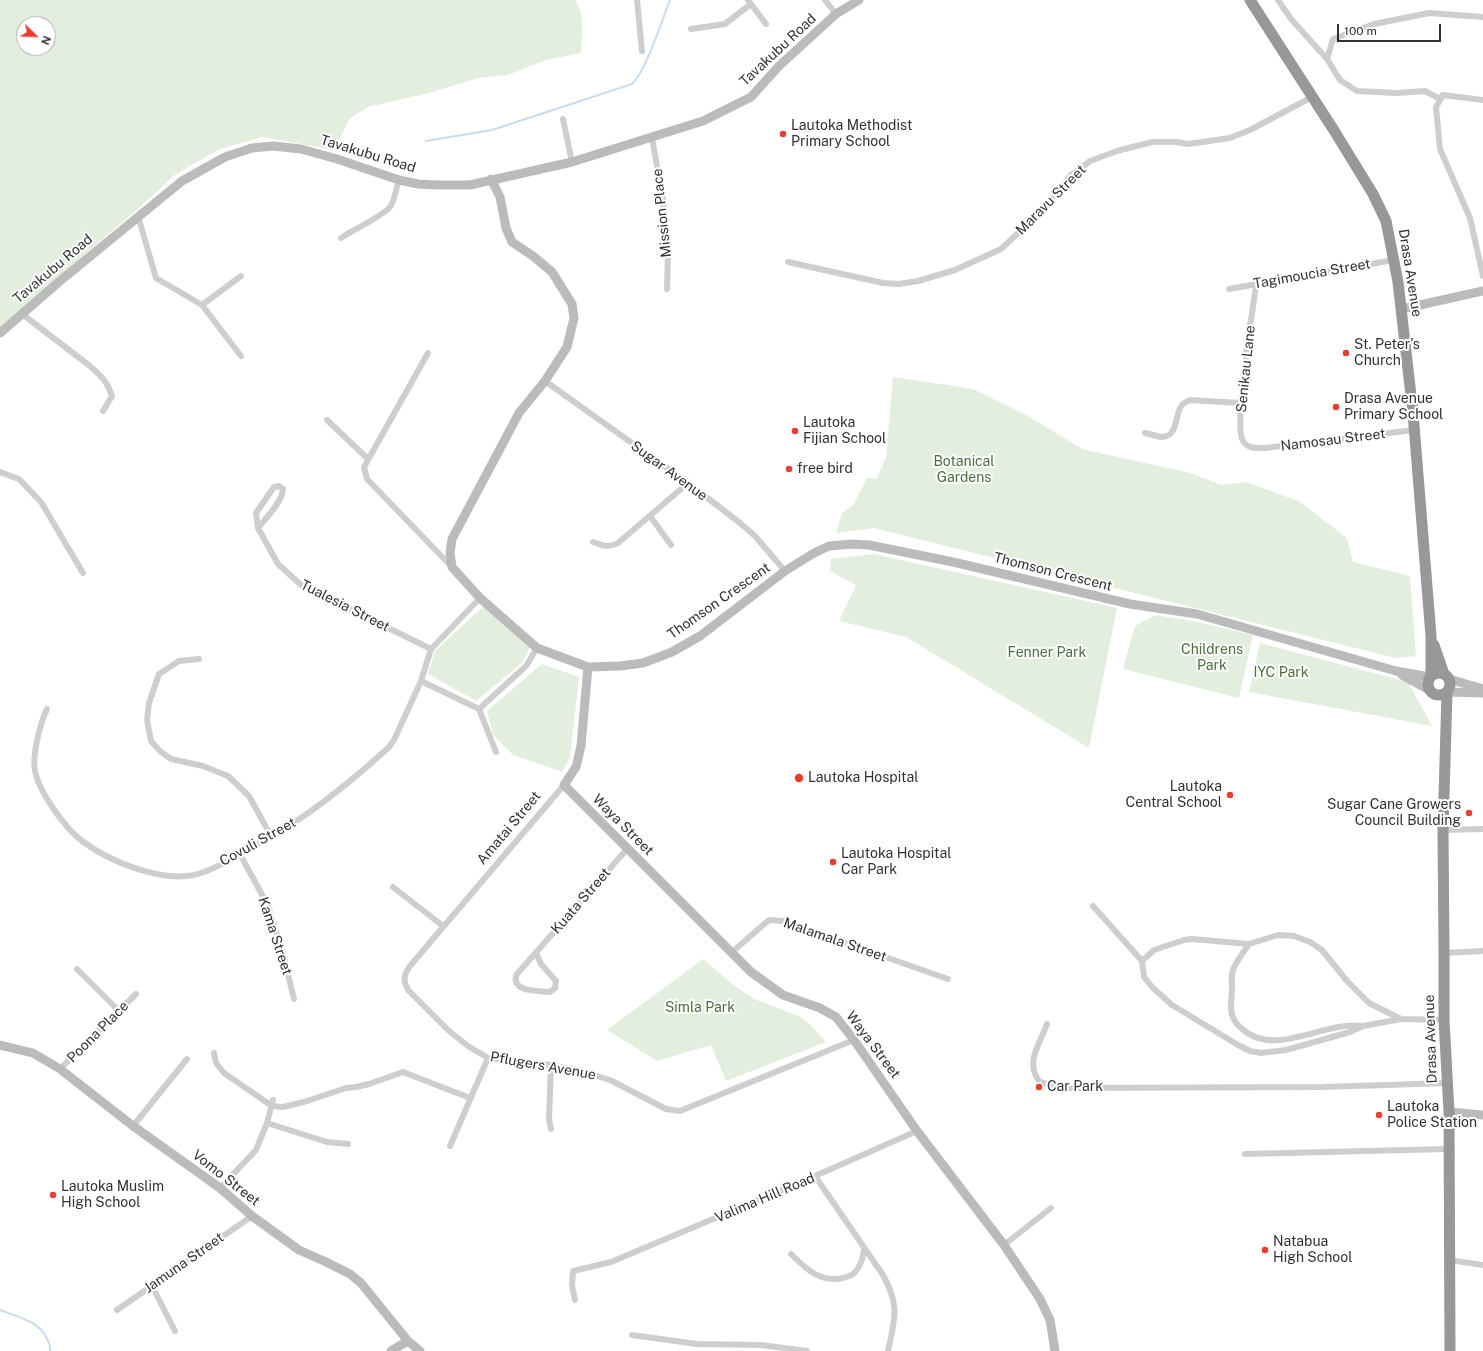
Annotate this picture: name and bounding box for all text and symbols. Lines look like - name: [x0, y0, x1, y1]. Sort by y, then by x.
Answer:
- street label: Tavakubu Road: [736, 10, 820, 90]
- north arrow: [16, 16, 56, 56]
- scale bar: [1339, 16, 1443, 42]
- text: 100 m: [1344, 24, 1377, 38]
- text: N: [39, 34, 53, 47]
- place label: Lautoka Methodist Primary School: [791, 118, 912, 150]
- marker: Lautoka Methodist Primary School: [778, 129, 788, 139]
- street label: Tavakubu Road: [318, 132, 418, 176]
- street label: Maravu Street: [1012, 161, 1090, 239]
- street label: Mission Place: [649, 168, 675, 258]
- street label: Drasa Avenue: [1395, 228, 1425, 318]
- street label: Tavakubu Road: [10, 231, 96, 307]
- street label: Tagimoucia Street: [1252, 255, 1372, 293]
- street label: Senikau Lane: [1233, 325, 1259, 413]
- place label: St. Peter's Church: [1354, 337, 1420, 370]
- marker: St. Peter's Church: [1341, 348, 1351, 358]
- place label: Drasa Avenue Primary School: [1344, 391, 1443, 424]
- marker: Drasa Avenue Primary School: [1331, 402, 1341, 412]
- place label: Lautoka Fijian School: [803, 415, 886, 448]
- street label: Namosau Street: [1280, 425, 1386, 455]
- marker: Lautoka Fijian School: [790, 426, 800, 436]
- street label: Sugar Avenue: [627, 438, 711, 504]
- park label: Botanical Gardens: [933, 454, 995, 486]
- place label: free bird: [797, 461, 853, 477]
- marker: free bird: [784, 464, 794, 474]
- street label: Thomson Crescent: [992, 549, 1114, 595]
- street label: Thomson Crescent: [664, 559, 774, 643]
- street label: Tualesia Street: [298, 576, 392, 636]
- park label: Childrens Park: [1181, 642, 1243, 674]
- park label: Fenner Park: [1008, 645, 1086, 661]
- park label: IYC Park: [1254, 665, 1308, 681]
- place label: Lautoka Hospital: [808, 770, 918, 786]
- marker: Lautoka Hospital: [793, 772, 805, 784]
- place label: Lautoka Central School: [1126, 779, 1222, 812]
- street label: Amatai Street: [474, 788, 544, 868]
- marker: Lautoka Central School: [1225, 790, 1235, 800]
- street label: Waya Street: [589, 791, 657, 859]
- place label: Sugar Cane Growers Council Building: [1327, 797, 1461, 830]
- marker: Sugar Cane Growers Council Building: [1464, 808, 1474, 818]
- street label: Covuli Street: [217, 814, 299, 870]
- place label: Lautoka Hospital Car Park: [841, 846, 951, 878]
- marker: Lautoka Hospital Car Park: [828, 857, 838, 867]
- street label: Kuata Street: [548, 864, 614, 938]
- street label: Kama Street: [254, 895, 296, 977]
- street label: Malamala Street: [781, 914, 889, 966]
- street label: Drasa Avenue: [1421, 994, 1441, 1084]
- street label: Poona Place: [64, 998, 132, 1066]
- park label: Simla Park: [665, 1000, 735, 1016]
- street label: Waya Street: [842, 1008, 904, 1082]
- street label: Pflugers Avenue: [489, 1048, 597, 1084]
- place label: Car Park: [1047, 1079, 1103, 1095]
- marker: Car Park: [1034, 1082, 1044, 1092]
- place label: Lautoka Police Station: [1387, 1099, 1477, 1132]
- marker: Lautoka Police Station: [1374, 1110, 1384, 1120]
- street label: Vomo Street: [189, 1146, 263, 1210]
- street label: Valima Hill Road: [713, 1169, 817, 1227]
- place label: Lautoka Muslim High School: [61, 1179, 164, 1212]
- marker: Lautoka Muslim High School: [48, 1190, 58, 1200]
- street label: Jamuna Street: [141, 1229, 227, 1297]
- place label: Natabua High School: [1273, 1234, 1352, 1266]
- marker: Natabua High School: [1260, 1245, 1270, 1255]

